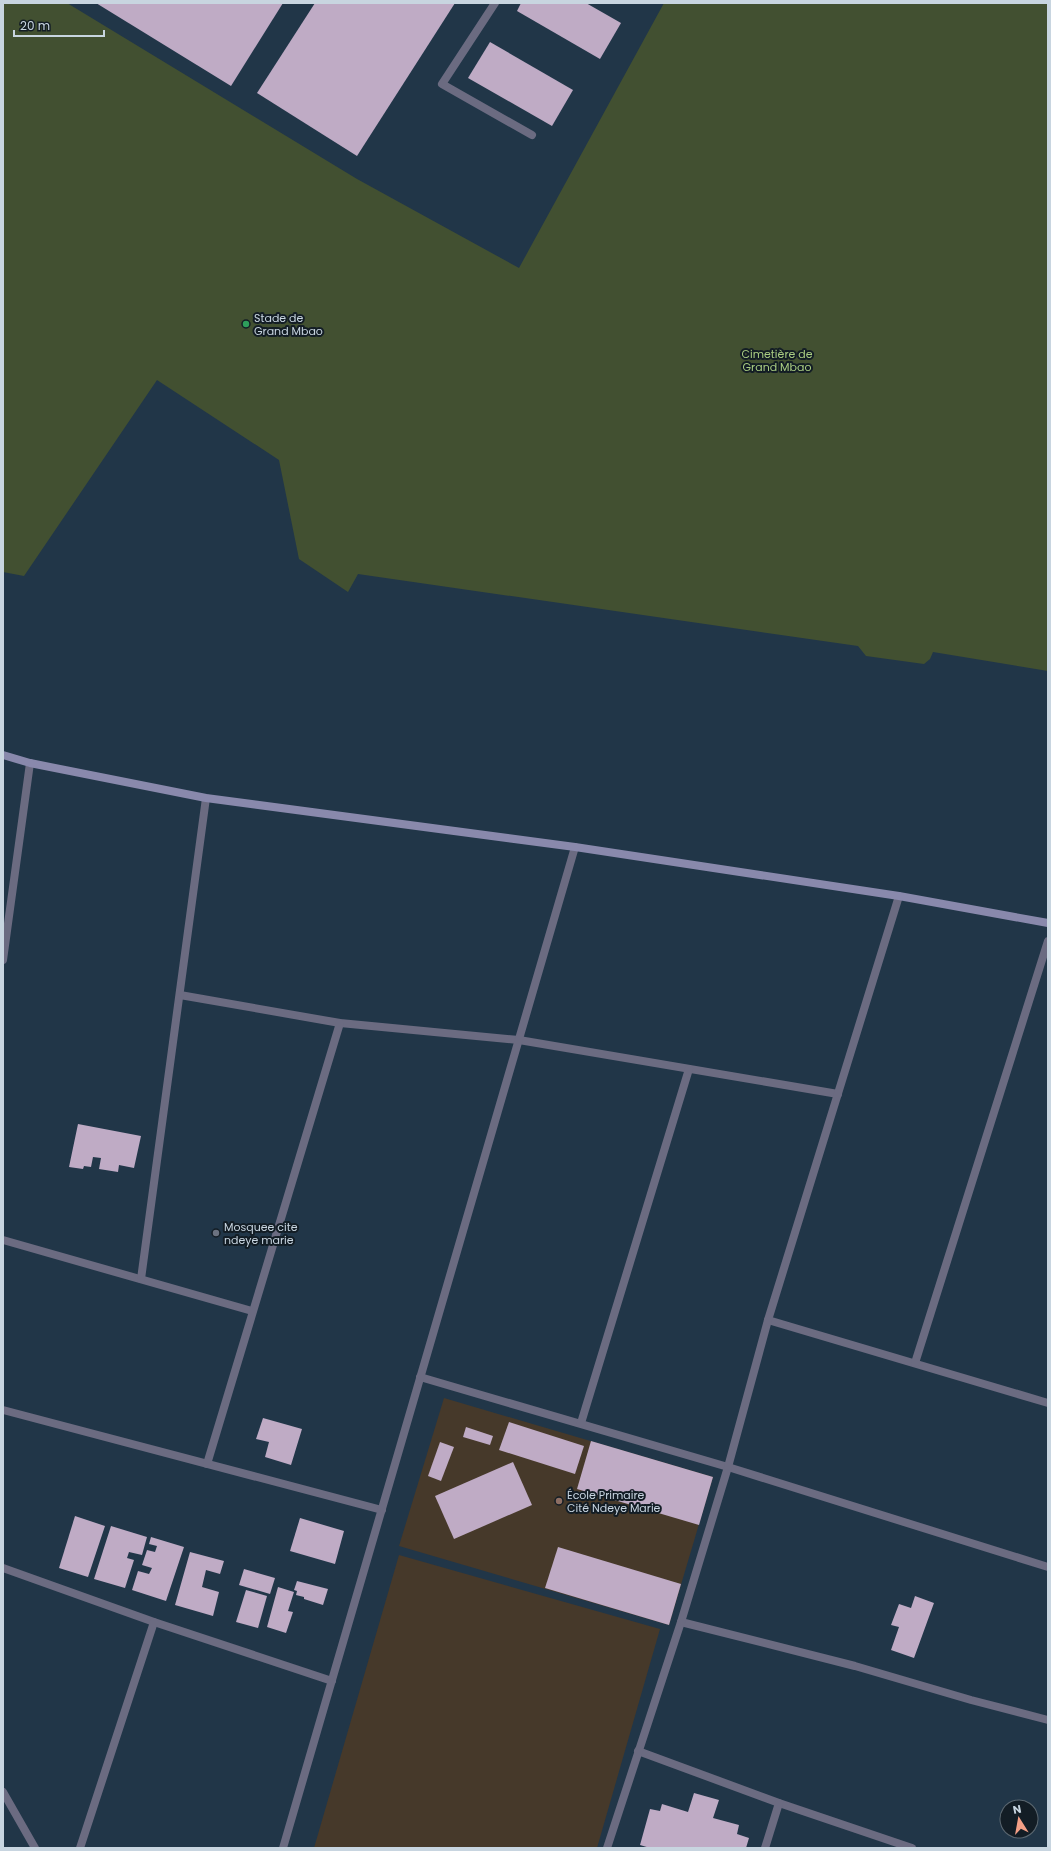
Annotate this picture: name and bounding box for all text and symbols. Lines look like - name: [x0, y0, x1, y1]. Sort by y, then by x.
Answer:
- scale bar: [14, 12, 104, 38]
- text: 20 m: [20, 17, 50, 34]
- place label: Stade de Grand Mbao: [254, 310, 323, 339]
- marker: Stade de Grand Mbao: [241, 319, 251, 329]
- park label: Cimetière de Grand Mbao: [742, 346, 813, 375]
- place label: Mosquee cite ndeye marie: [224, 1219, 298, 1248]
- marker: Mosquee cite ndeye marie: [211, 1228, 221, 1238]
- place label: École Primaire Cité Ndeye Marie: [567, 1487, 661, 1516]
- marker: École Primaire Cité Ndeye Marie: [554, 1496, 564, 1506]
- north arrow: [999, 1799, 1039, 1839]
- text: N: [1012, 1801, 1023, 1818]

